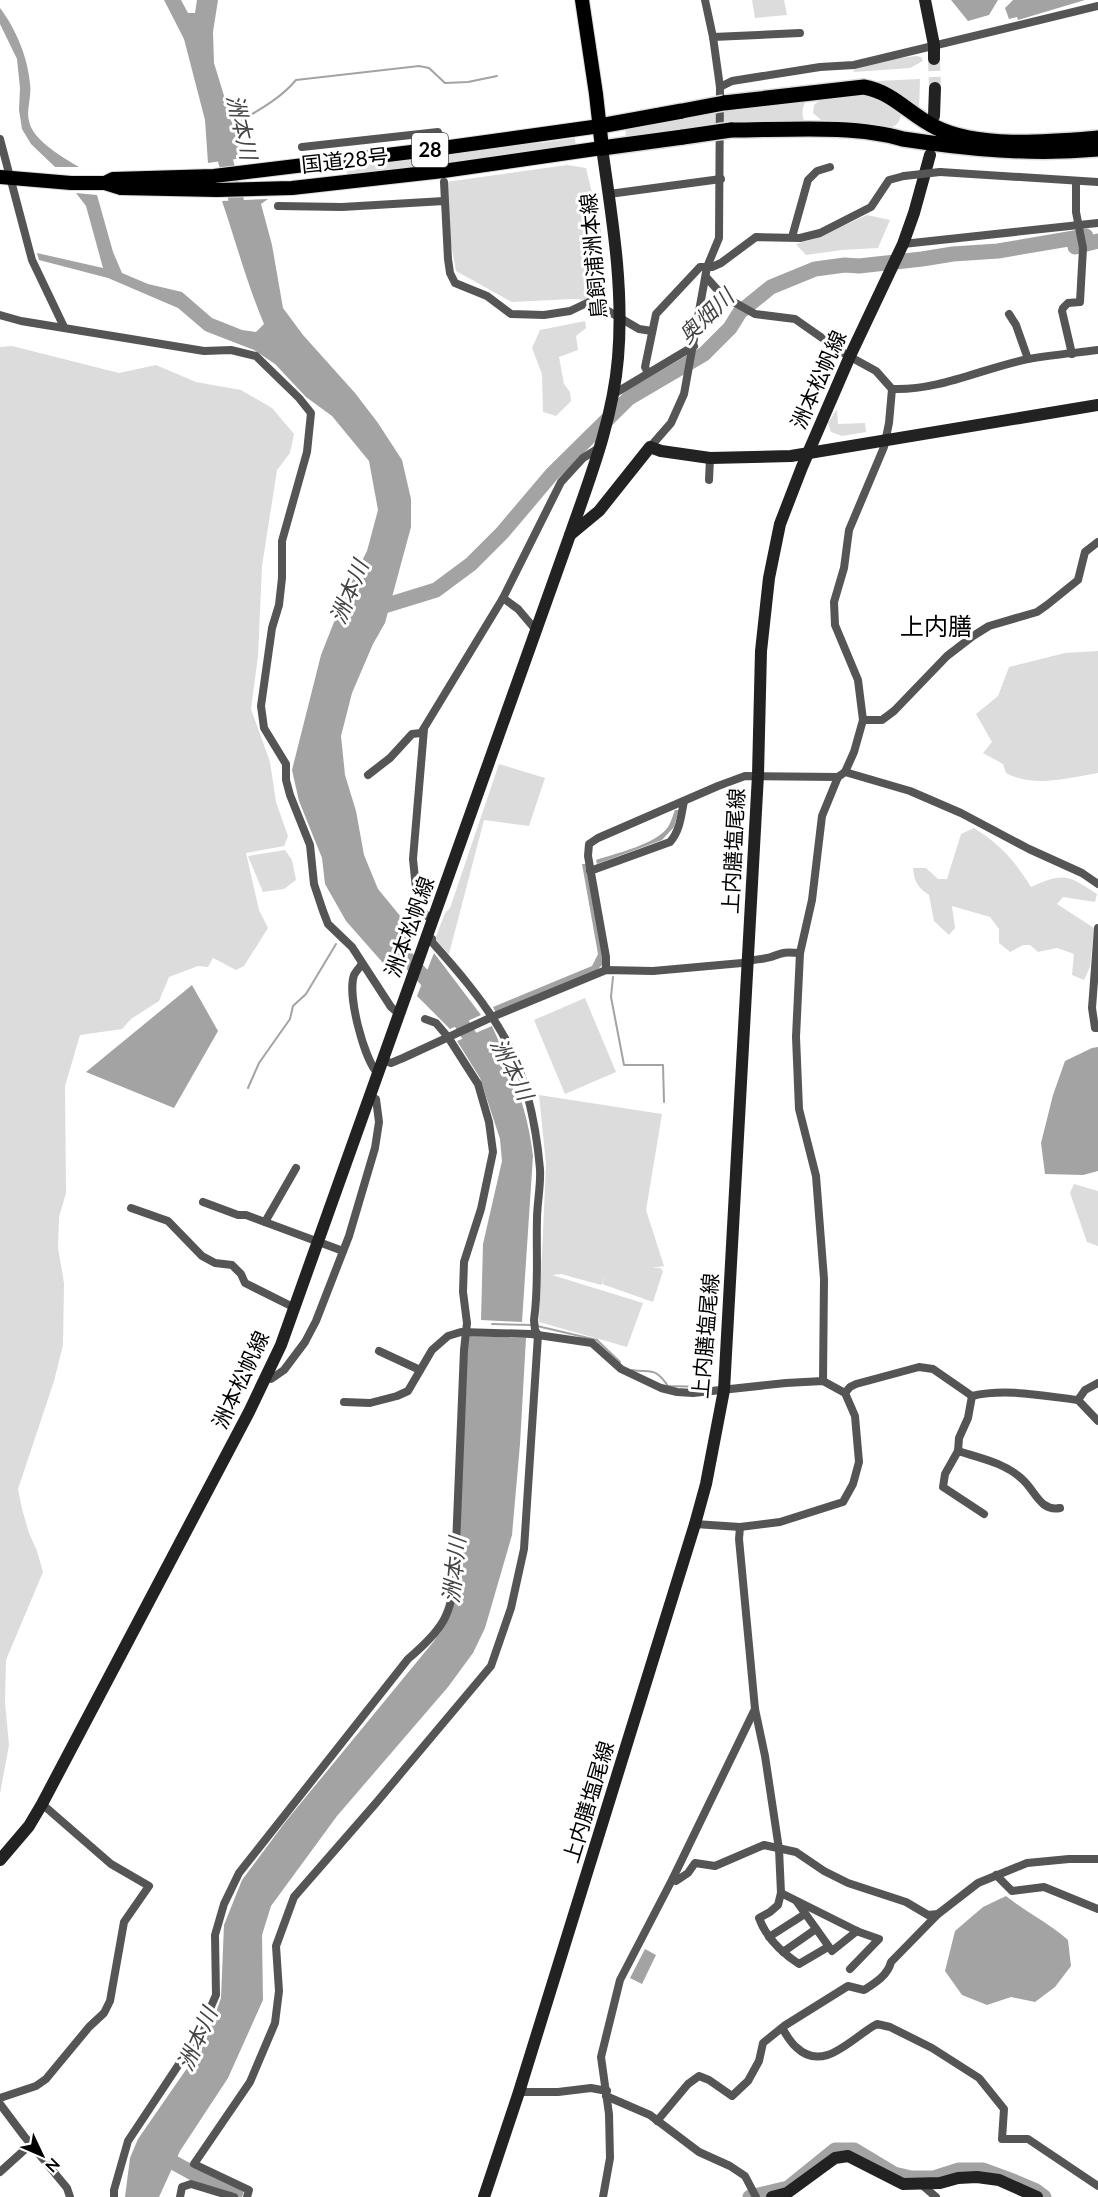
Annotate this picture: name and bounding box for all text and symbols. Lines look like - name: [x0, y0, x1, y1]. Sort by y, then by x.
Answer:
- water label: 洲本川: [222, 92, 264, 164]
- road number: 28: [412, 133, 448, 167]
- street label: 国道28号: [300, 143, 390, 177]
- street label: 鳥飼浦洲本線: [575, 192, 610, 320]
- water label: 奥畑川: [673, 282, 740, 348]
- street label: 洲本松帆線: [785, 326, 850, 432]
- water label: 洲本川: [324, 554, 374, 627]
- district label: 上内膳: [900, 611, 972, 640]
- street label: 上内膳塩尾線: [717, 787, 748, 914]
- street label: 洲本松帆線: [379, 873, 438, 980]
- water label: 洲本川: [485, 1033, 540, 1106]
- street label: 上内膳塩尾線: [687, 1272, 722, 1400]
- street label: 洲本松帆線: [206, 1327, 273, 1432]
- water label: 洲本川: [437, 1534, 471, 1604]
- street label: 上内膳塩尾線: [557, 1738, 618, 1865]
- water label: 洲本川: [171, 2001, 223, 2074]
- north arrow: [12, 2125, 72, 2185]
- text: N: [42, 2155, 64, 2177]

